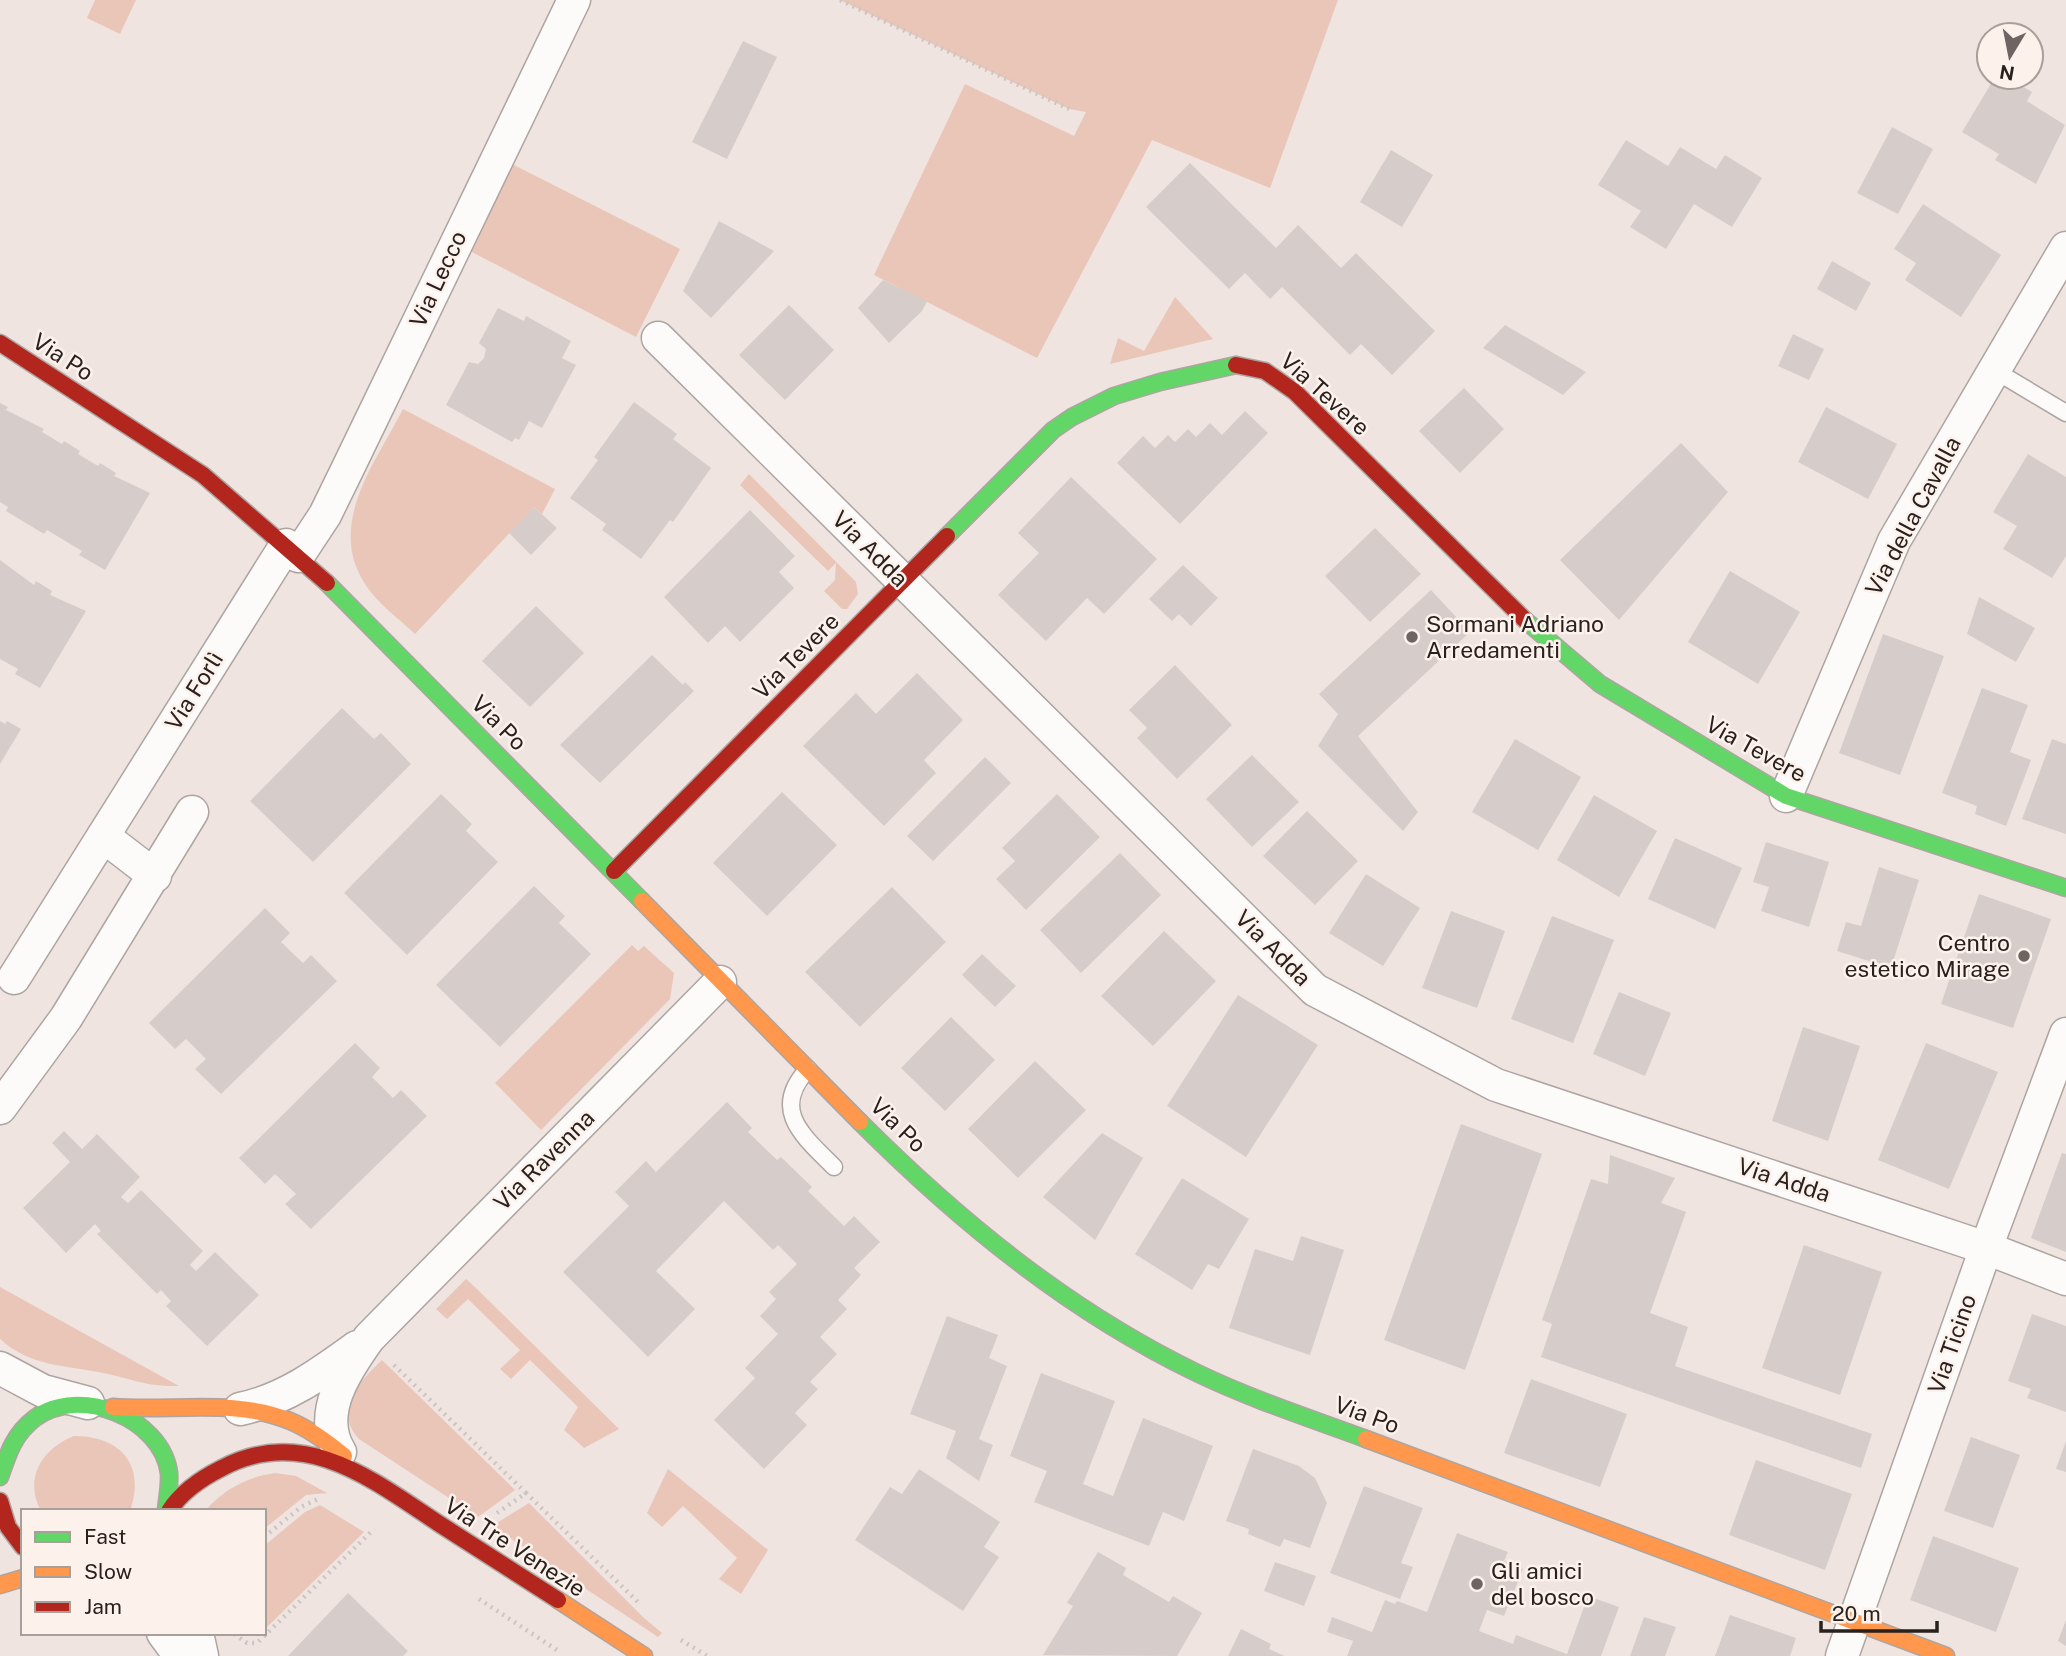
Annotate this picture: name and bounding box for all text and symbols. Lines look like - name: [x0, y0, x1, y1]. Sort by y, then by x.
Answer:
- north arrow: [1975, 21, 2045, 91]
- text: N: [1998, 61, 2016, 85]
- street label: Via Lecco: [404, 226, 472, 331]
- street label: Via Po: [28, 327, 99, 386]
- street label: Via Tevere: [1275, 347, 1375, 441]
- street label: Via della Cavalla: [1859, 432, 1966, 600]
- street label: Via Adda: [827, 505, 914, 592]
- street label: Via Tevere: [747, 607, 844, 704]
- place label: Sormani Adriano Arredamenti: [1426, 610, 1604, 663]
- marker: Sormani Adriano Arredamenti: [1404, 629, 1420, 645]
- street label: Via Forlì: [159, 647, 228, 735]
- street label: Via Po: [466, 689, 533, 756]
- street label: Via Tevere: [1701, 710, 1811, 787]
- street label: Via Adda: [1230, 904, 1317, 991]
- place label: Centro estetico Mirage: [1845, 929, 2010, 982]
- marker: Centro estetico Mirage: [2016, 948, 2032, 964]
- street label: Via Po: [865, 1092, 932, 1158]
- street label: Via Ravenna: [488, 1104, 599, 1215]
- street label: Via Adda: [1734, 1152, 1834, 1207]
- street label: Via Ticino: [1922, 1291, 1981, 1397]
- street label: Via Po: [1331, 1390, 1403, 1439]
- street label: Via Tre Venezie: [440, 1491, 591, 1602]
- legend: [21, 1509, 266, 1635]
- text: Fast: [84, 1524, 126, 1549]
- place label: Gli amici del bosco: [1491, 1557, 1594, 1610]
- text: Slow: [84, 1559, 132, 1584]
- marker: Gli amici del bosco: [1469, 1576, 1485, 1592]
- scale bar: [1821, 1590, 1937, 1634]
- text: Jam: [84, 1594, 122, 1619]
- text: 20 m: [1832, 1601, 1881, 1626]

